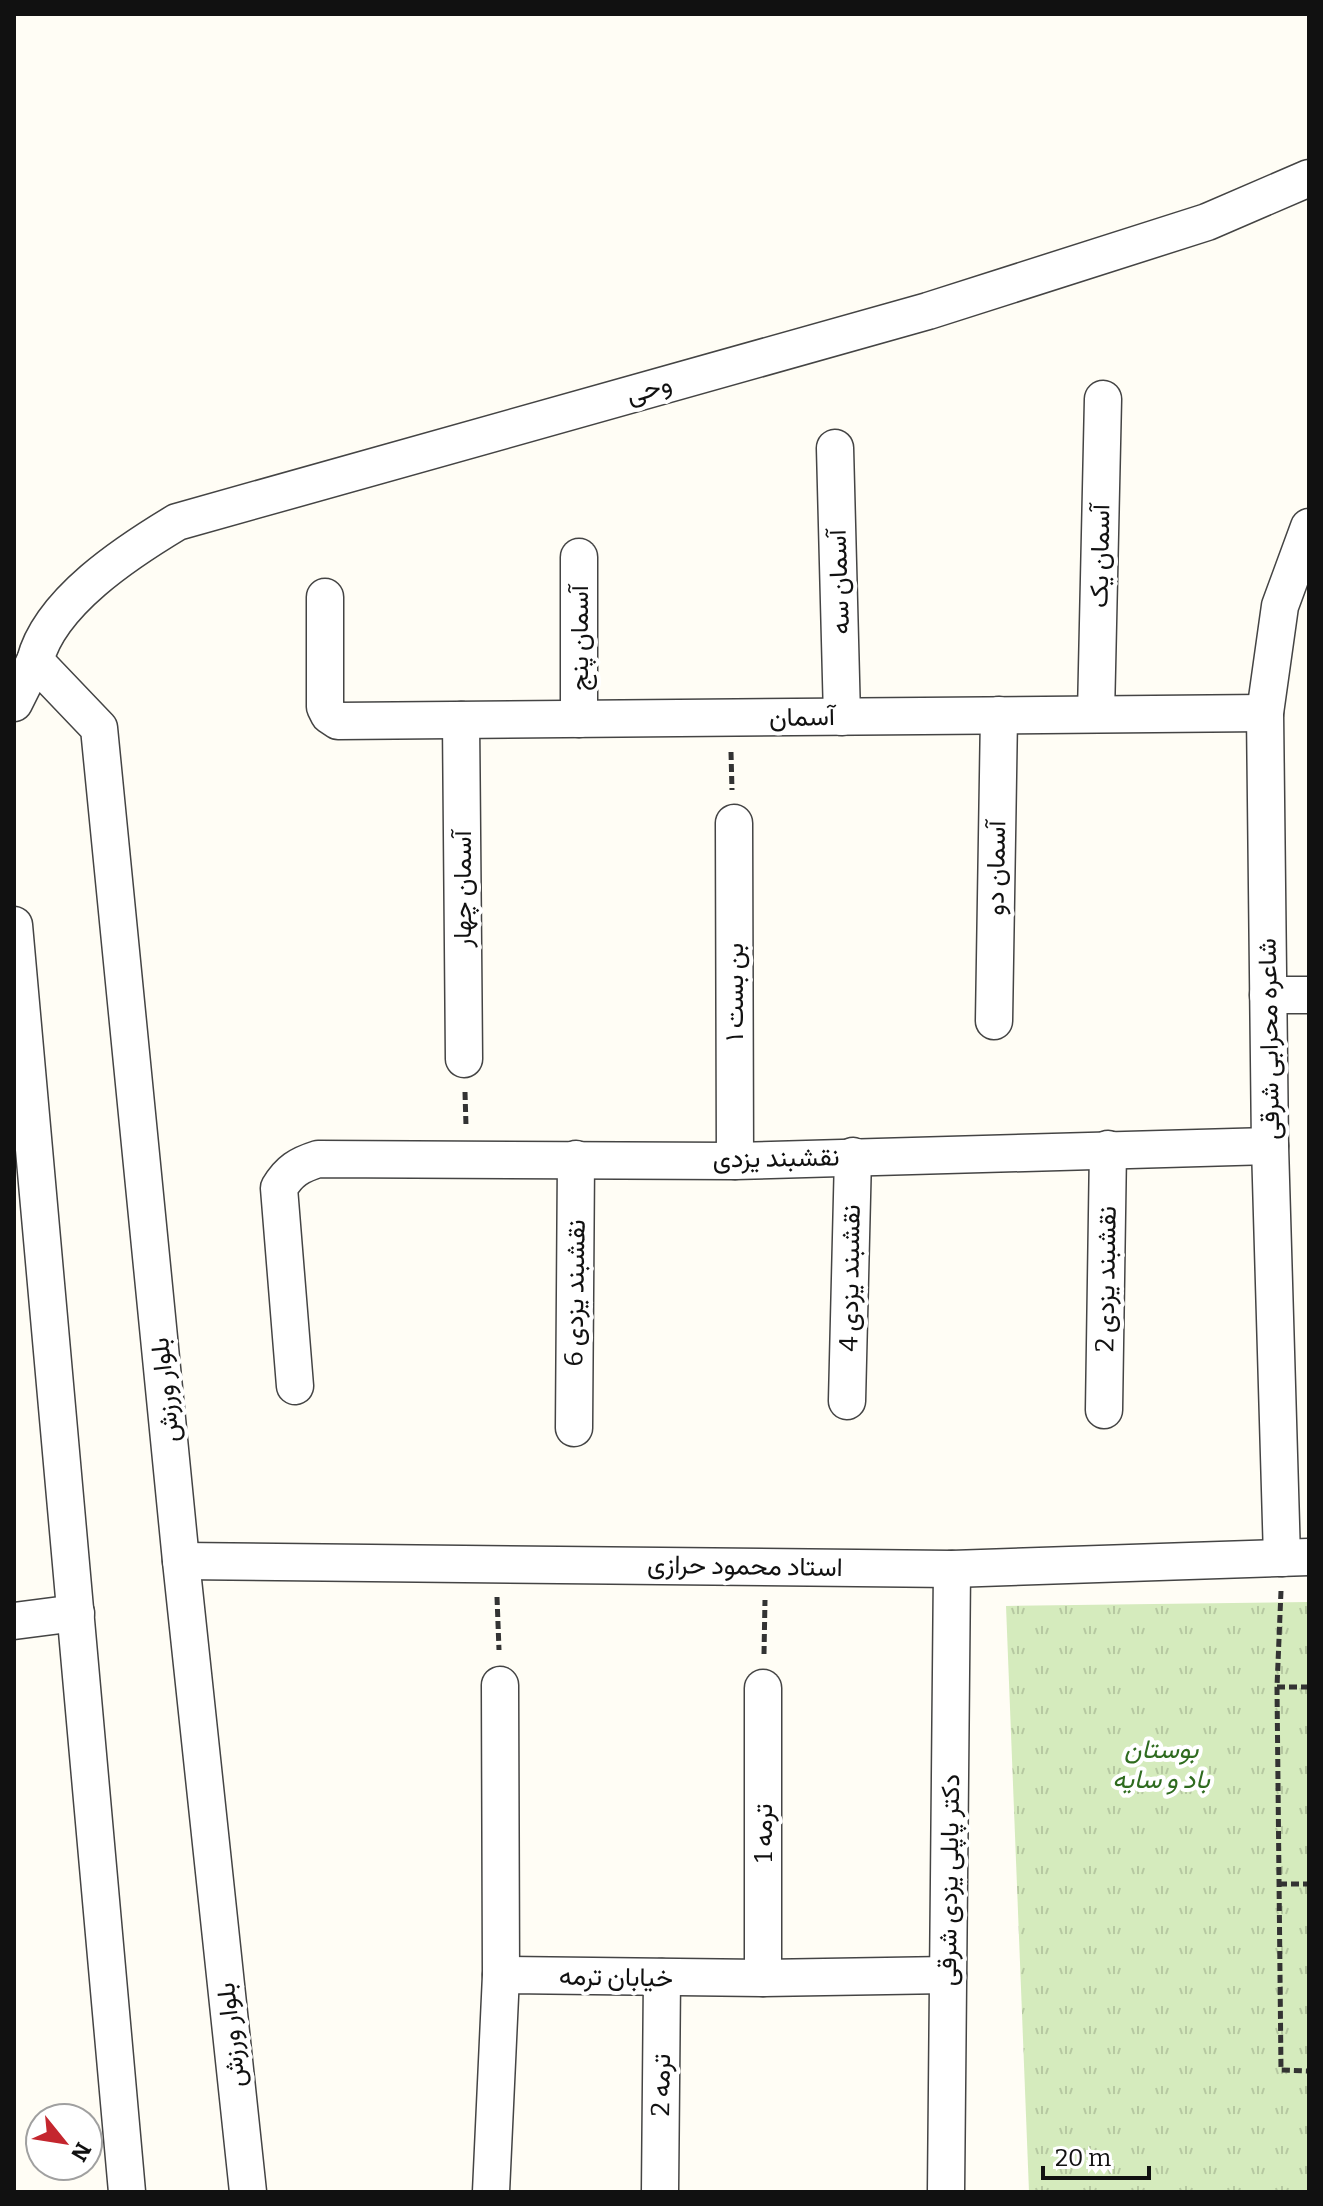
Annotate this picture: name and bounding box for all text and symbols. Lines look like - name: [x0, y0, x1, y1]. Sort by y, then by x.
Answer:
- street label: وحی: [623, 368, 675, 410]
- street label: آسمان یک: [1084, 502, 1116, 608]
- street label: آسمان سه: [822, 527, 856, 635]
- street label: آسمان پنج: [564, 583, 597, 691]
- street label: آسمان: [769, 701, 837, 733]
- street label: آسمان دو: [980, 818, 1012, 916]
- street label: آسمان چهار: [447, 828, 480, 949]
- street label: شاعره محرابی شرقی: [1252, 938, 1286, 1140]
- street label: بن بست ۱: [719, 943, 750, 1041]
- street label: نقشبند یزدی: [712, 1141, 840, 1175]
- street label: نقشبند یزدی 4: [833, 1204, 867, 1352]
- street label: نقشبند یزدی 2: [1089, 1206, 1123, 1352]
- street label: نقشبند یزدی 6: [558, 1219, 592, 1367]
- street label: بلوار ورزش: [144, 1336, 186, 1444]
- street label: استاد محمود حرازی: [647, 1549, 843, 1583]
- park label: بوستان باد و سایه: [1112, 1734, 1211, 1795]
- street label: دکتر پاپلی یزدی شرقی: [932, 1774, 968, 1986]
- street label: ترمه 1: [748, 1803, 779, 1863]
- street label: خیابان ترمه: [559, 1961, 673, 1993]
- street label: بلوار ورزش: [210, 1981, 252, 2089]
- street label: ترمه 2: [645, 2053, 677, 2117]
- north arrow: [24, 2102, 104, 2182]
- scale bar: [1043, 2130, 1149, 2180]
- text: N: [65, 2138, 97, 2166]
- text: 20 m: [1055, 2144, 1111, 2172]

